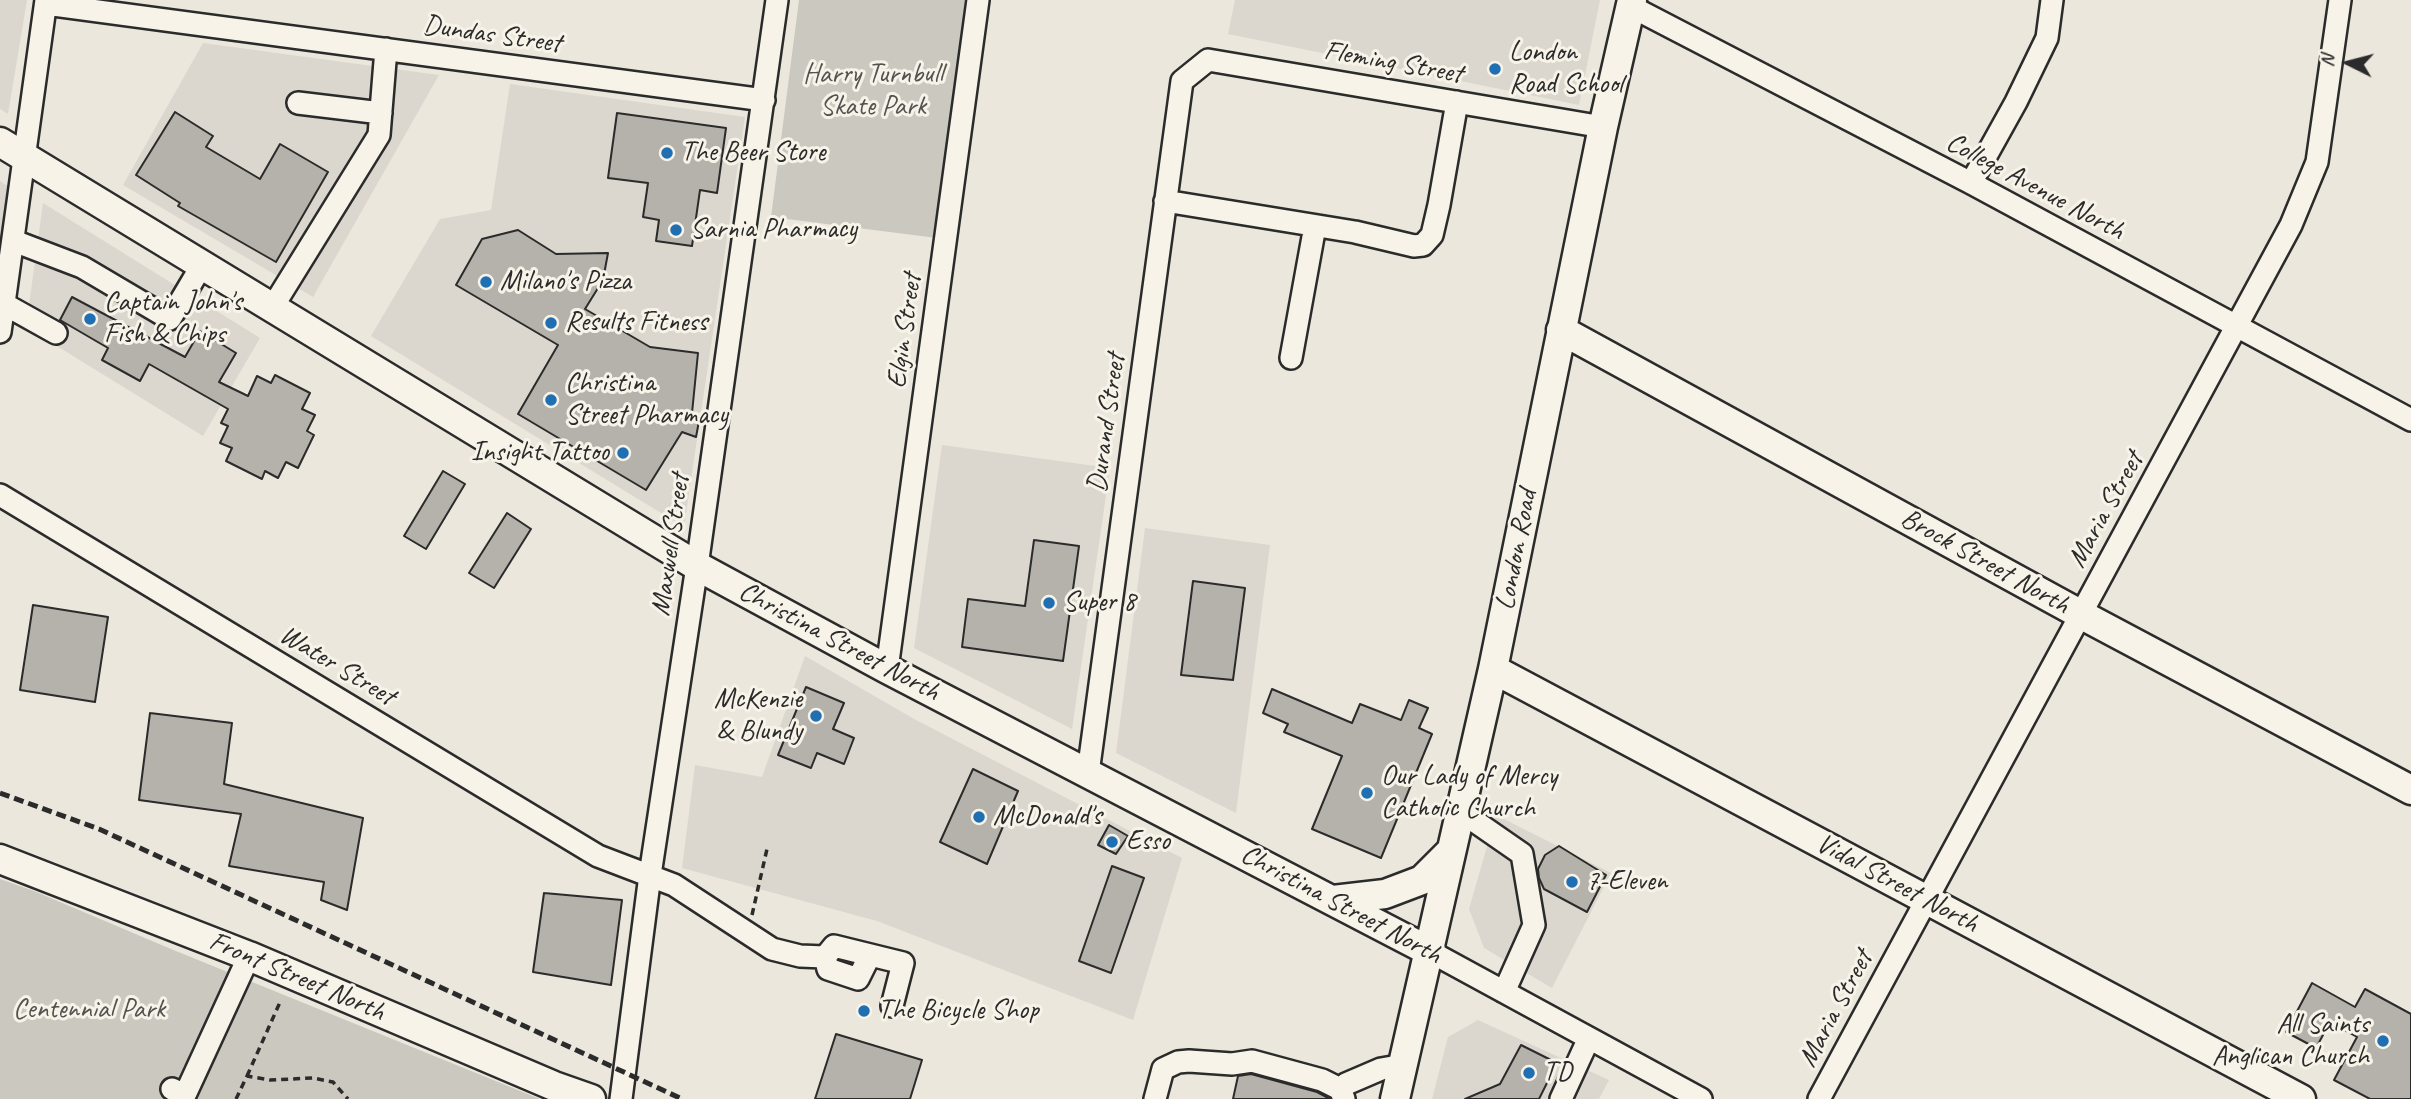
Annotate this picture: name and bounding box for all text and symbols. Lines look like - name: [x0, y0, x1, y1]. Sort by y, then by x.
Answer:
- street label: Dundas Street: [421, 9, 563, 61]
- north arrow: [2313, 28, 2383, 98]
- street label: Fleming Street: [1321, 34, 1465, 92]
- place label: London Road School: [1509, 36, 1623, 102]
- text: N: [2315, 54, 2340, 68]
- park label: Harry Turnbull Skate Park: [803, 58, 943, 124]
- marker: London Road School: [1487, 61, 1503, 77]
- street label: College Avenue North: [1940, 126, 2130, 248]
- place label: The Beer Store: [681, 136, 825, 170]
- marker: The Beer Store: [659, 145, 675, 161]
- place label: Sarnia Pharmacy: [690, 213, 857, 247]
- marker: Sarnia Pharmacy: [668, 222, 684, 238]
- place label: Milano's Pizza: [500, 265, 631, 299]
- street label: Elgin Street: [880, 272, 930, 390]
- marker: Milano's Pizza: [478, 274, 494, 290]
- place label: Captain John's Fish & Chips: [104, 286, 242, 352]
- place label: Results Fitness: [565, 306, 707, 340]
- marker: Captain John's Fish & Chips: [82, 311, 98, 327]
- marker: Results Fitness: [543, 315, 559, 331]
- street label: Durand Street: [1081, 352, 1133, 494]
- place label: Christina Street Pharmacy: [565, 367, 728, 433]
- marker: Christina Street Pharmacy: [543, 392, 559, 408]
- place label: Insight Tattoo: [471, 436, 609, 470]
- marker: Insight Tattoo: [615, 445, 631, 461]
- street label: Maria Street: [2061, 446, 2151, 574]
- street label: Maxwell Street: [644, 472, 698, 618]
- street label: London Road: [1489, 487, 1545, 613]
- street label: Brock Street North: [1895, 502, 2075, 622]
- street label: Christina Street North: [733, 575, 945, 709]
- place label: Super 8: [1063, 586, 1136, 620]
- marker: Super 8: [1041, 595, 1057, 611]
- street label: Water Street: [273, 618, 401, 714]
- place label: McKenzie & Blundy: [714, 683, 802, 749]
- marker: McKenzie & Blundy: [808, 708, 824, 724]
- place label: Our Lady of Mercy Catholic Church: [1381, 760, 1557, 826]
- marker: Our Lady of Mercy Catholic Church: [1359, 785, 1375, 801]
- place label: McDonald's: [993, 800, 1102, 834]
- marker: McDonald's: [971, 809, 987, 825]
- place label: Esso: [1126, 825, 1170, 859]
- street label: Vidal Street North: [1810, 827, 1984, 941]
- marker: Esso: [1104, 834, 1120, 850]
- street label: Christina Street North: [1235, 838, 1447, 972]
- place label: 7-Eleven: [1586, 865, 1667, 899]
- marker: 7-Eleven: [1564, 874, 1580, 890]
- street label: Front Street North: [204, 925, 390, 1029]
- street label: Maria Street: [1791, 945, 1881, 1073]
- park label: Centennial Park: [13, 993, 165, 1027]
- place label: The Bicycle Shop: [878, 994, 1038, 1028]
- marker: The Bicycle Shop: [856, 1003, 872, 1019]
- place label: All Saints Anglican Church: [2212, 1008, 2369, 1074]
- marker: All Saints Anglican Church: [2375, 1033, 2391, 1049]
- place label: TD: [1543, 1056, 1572, 1090]
- marker: TD: [1521, 1065, 1537, 1081]

